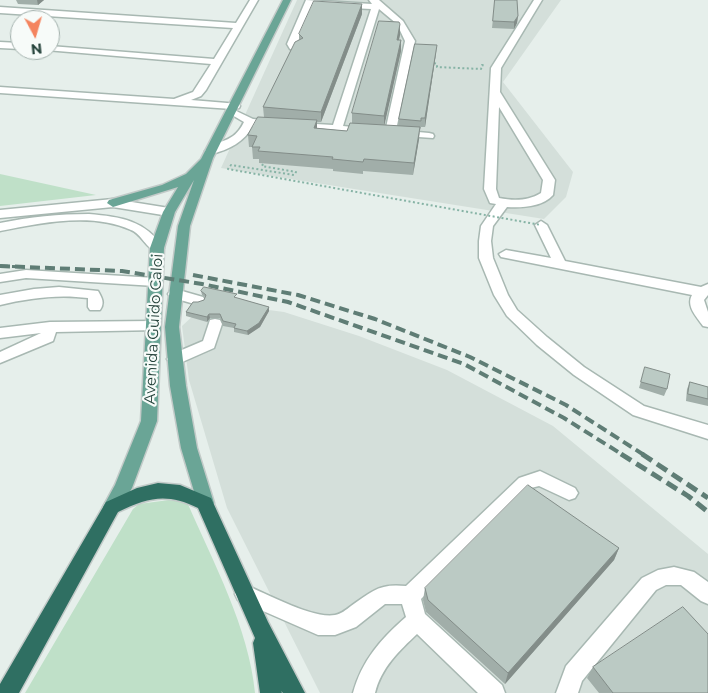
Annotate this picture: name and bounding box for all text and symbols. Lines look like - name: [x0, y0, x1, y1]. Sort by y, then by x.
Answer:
- north arrow: [10, 10, 60, 60]
- text: N: [30, 39, 43, 58]
- street label: Avenida Guido Caloi: [141, 253, 167, 405]

